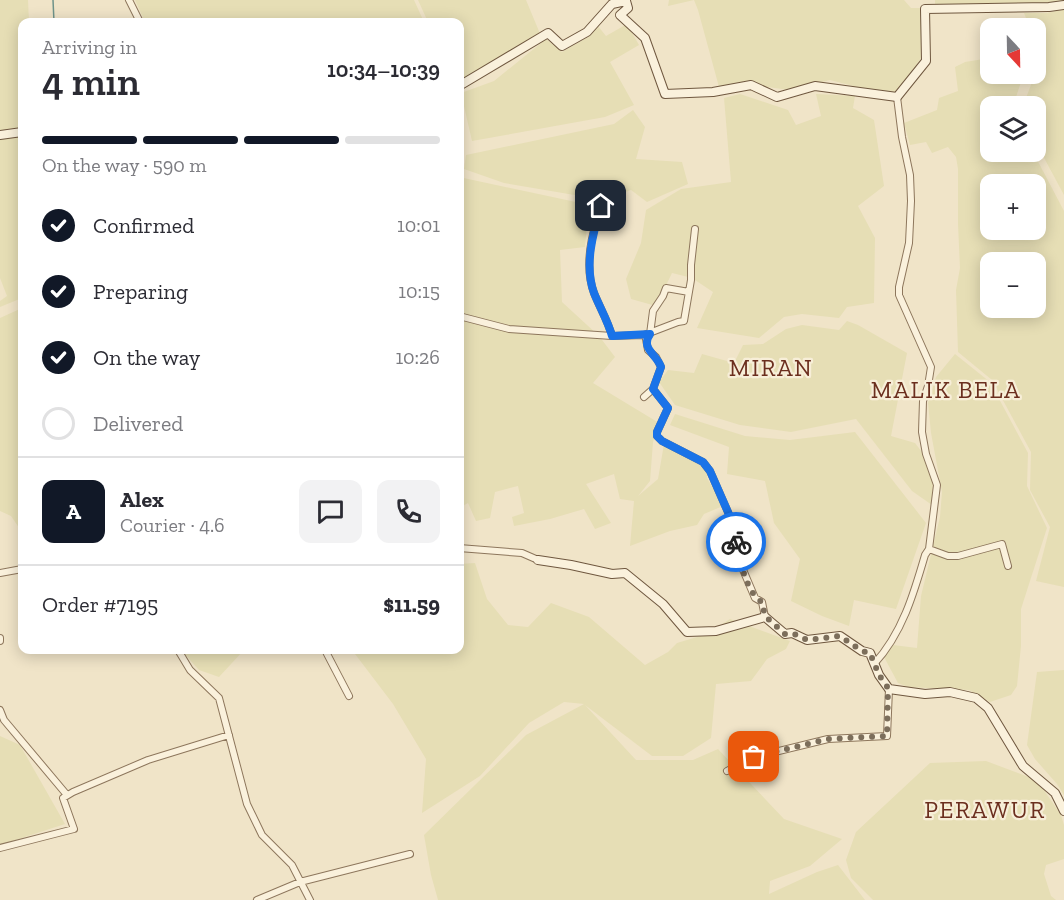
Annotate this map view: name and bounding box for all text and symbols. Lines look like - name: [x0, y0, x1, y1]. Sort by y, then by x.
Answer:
- north arrow: [980, 18, 1046, 84]
- map controls: [980, 18, 1046, 318]
- text: Arriving in: [42, 35, 137, 59]
- text: 10:34–10:39: [327, 56, 440, 83]
- text: 4 min: [42, 58, 140, 105]
- button: layers: [980, 96, 1046, 162]
- text: On the way · 590 m: [42, 153, 207, 177]
- button: +: [980, 174, 1046, 240]
- pin: [575, 180, 626, 231]
- icon: home: [584, 189, 617, 222]
- icon: check: [42, 209, 75, 242]
- text: Confirmed: [93, 212, 194, 239]
- text: 10:01: [397, 213, 440, 237]
- button: −: [980, 252, 1046, 318]
- icon: check: [42, 275, 75, 308]
- text: Preparing: [93, 278, 188, 305]
- text: 10:15: [398, 279, 440, 303]
- icon: check: [42, 341, 75, 374]
- text: On the way: [93, 344, 200, 371]
- text: 10:26: [395, 345, 440, 369]
- district label: MIRAN: [729, 353, 813, 382]
- district label: MALIK BELA: [871, 375, 1021, 404]
- text: Delivered: [93, 410, 183, 437]
- button: chat: [299, 480, 362, 543]
- button: phone: [377, 480, 440, 543]
- text: Alex: [120, 486, 164, 513]
- text: A: [66, 498, 81, 525]
- courier: [706, 512, 766, 572]
- text: Courier · 4.6: [120, 513, 225, 537]
- icon: bike: [720, 526, 753, 559]
- text: Order #7195: [42, 591, 158, 618]
- text: $11.59: [383, 591, 440, 618]
- pin: [728, 731, 779, 782]
- icon: bag: [737, 740, 770, 773]
- district label: PERAWUR: [924, 795, 1046, 824]

